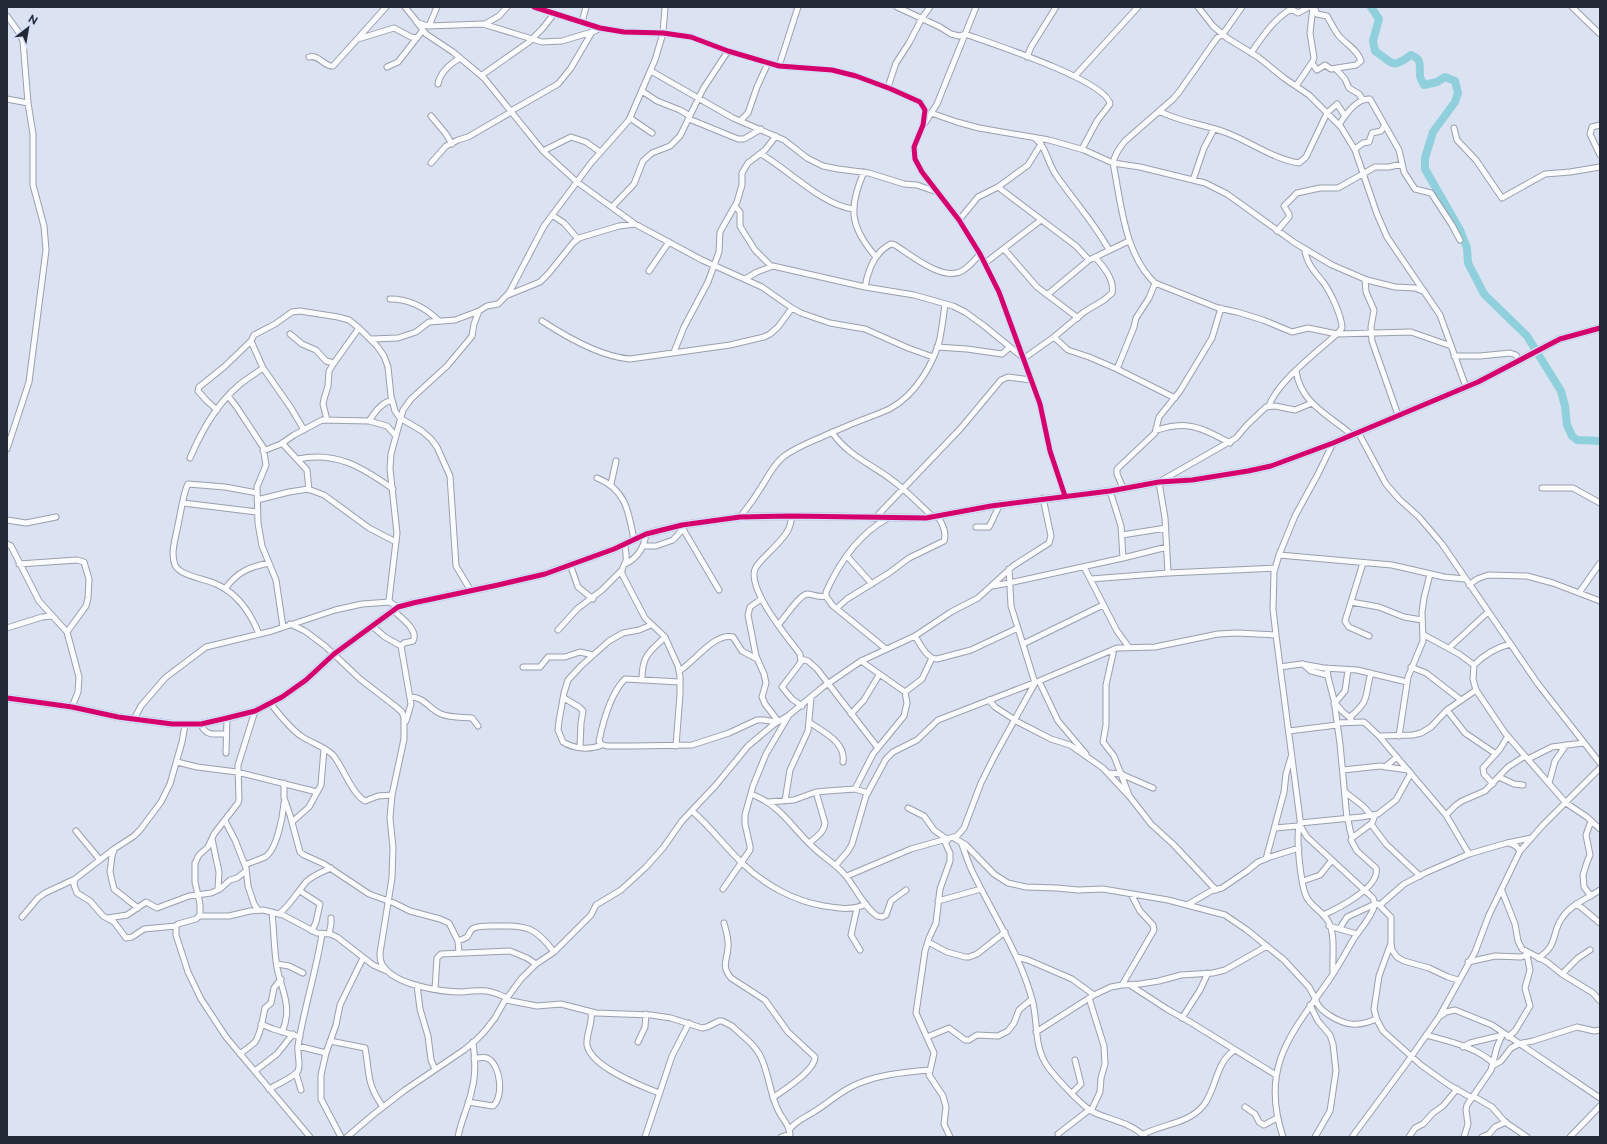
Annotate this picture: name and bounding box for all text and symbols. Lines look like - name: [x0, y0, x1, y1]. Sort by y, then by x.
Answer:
- north arrow: [8, 8, 48, 48]
- text: N: [26, 12, 40, 28]

